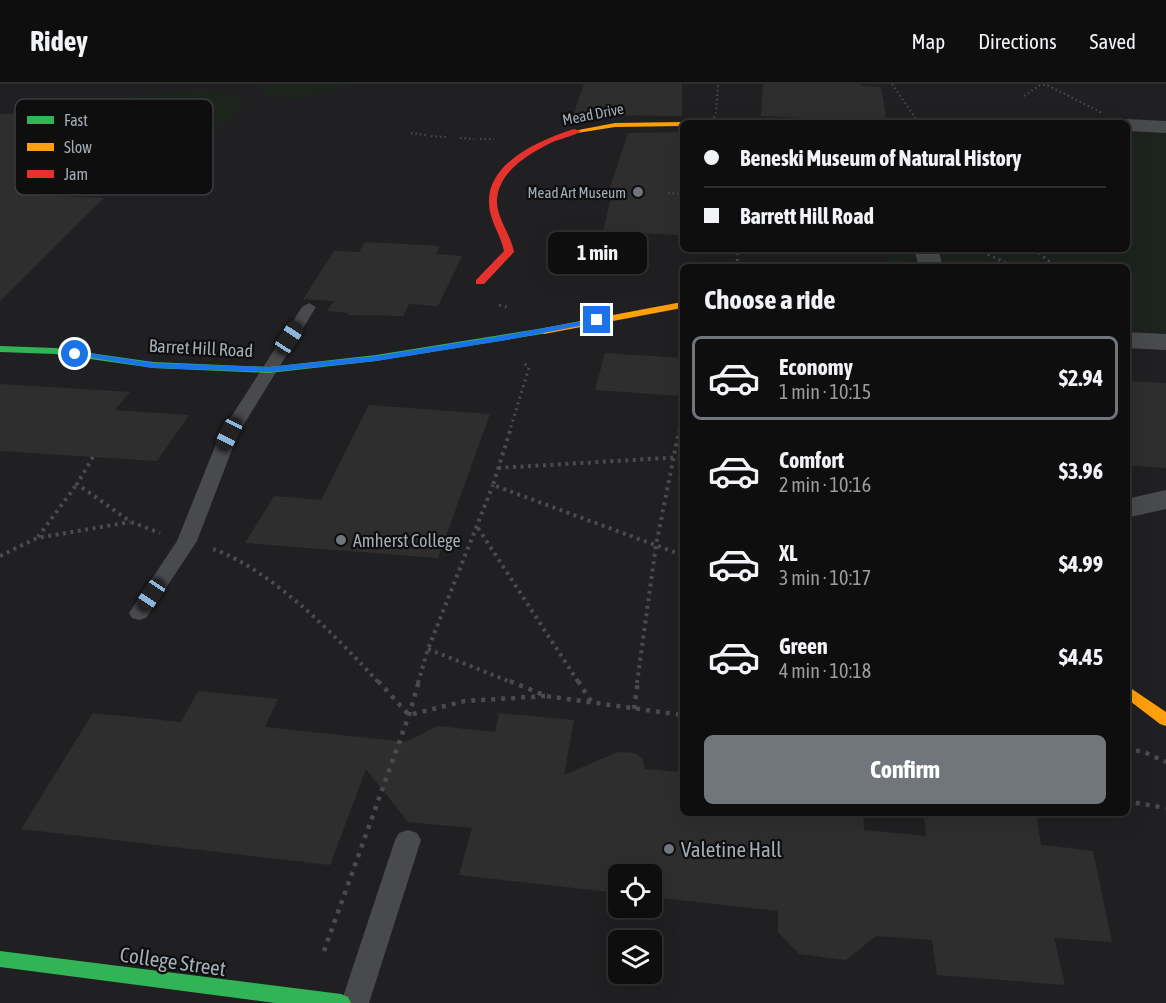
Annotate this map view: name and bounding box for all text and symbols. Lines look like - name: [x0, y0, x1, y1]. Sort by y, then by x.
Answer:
- text: Ridey: [30, 25, 88, 57]
- text: Map: [911, 29, 945, 53]
- text: Directions: [978, 29, 1057, 53]
- text: Saved: [1090, 29, 1136, 53]
- legend: [15, 99, 213, 195]
- street label: Mead Drive: [561, 100, 625, 128]
- text: Fast: [64, 111, 88, 129]
- text: Slow: [64, 138, 92, 156]
- text: Beneski Museum of Natural History: [740, 145, 1021, 171]
- text: Jam: [64, 165, 88, 183]
- place label: Mead Art Museum: [528, 184, 626, 201]
- marker: Mead Art Museum: [631, 185, 645, 199]
- text: Barrett Hill Road: [740, 203, 874, 229]
- callout: 1 min: [548, 233, 646, 275]
- text: 1 min: [577, 241, 618, 264]
- text: Choose a ride: [704, 284, 836, 315]
- route end: [583, 306, 610, 333]
- car: [272, 318, 306, 358]
- street label: Barret Hill Road: [148, 335, 254, 361]
- route start: [61, 340, 88, 367]
- icon: car: [707, 351, 761, 405]
- text: Economy: [779, 354, 853, 380]
- text: $2.94: [1059, 365, 1103, 391]
- text: 1 min · 10:15: [779, 380, 871, 403]
- car: [213, 414, 245, 454]
- icon: car: [707, 444, 761, 498]
- text: Comfort: [779, 447, 844, 473]
- text: $3.96: [1059, 458, 1103, 484]
- text: 2 min · 10:16: [779, 473, 871, 496]
- place label: Amherst College: [353, 530, 461, 551]
- marker: Amherst College: [334, 533, 348, 547]
- icon: car: [707, 537, 761, 591]
- text: XL: [779, 540, 797, 566]
- text: $4.99: [1059, 551, 1103, 577]
- text: 3 min · 10:17: [779, 566, 871, 589]
- car: [133, 575, 169, 615]
- icon: car: [707, 630, 761, 684]
- text: Green: [779, 633, 828, 659]
- text: $4.45: [1059, 644, 1103, 670]
- text: 4 min · 10:18: [779, 659, 871, 682]
- button: Confirm: [704, 735, 1106, 804]
- place label: Valetine Hall: [681, 837, 782, 861]
- marker: Valetine Hall: [662, 842, 676, 856]
- map controls: [608, 864, 662, 984]
- button: locate: [608, 864, 662, 918]
- button: layers: [608, 930, 662, 984]
- street label: College Street: [118, 942, 228, 980]

